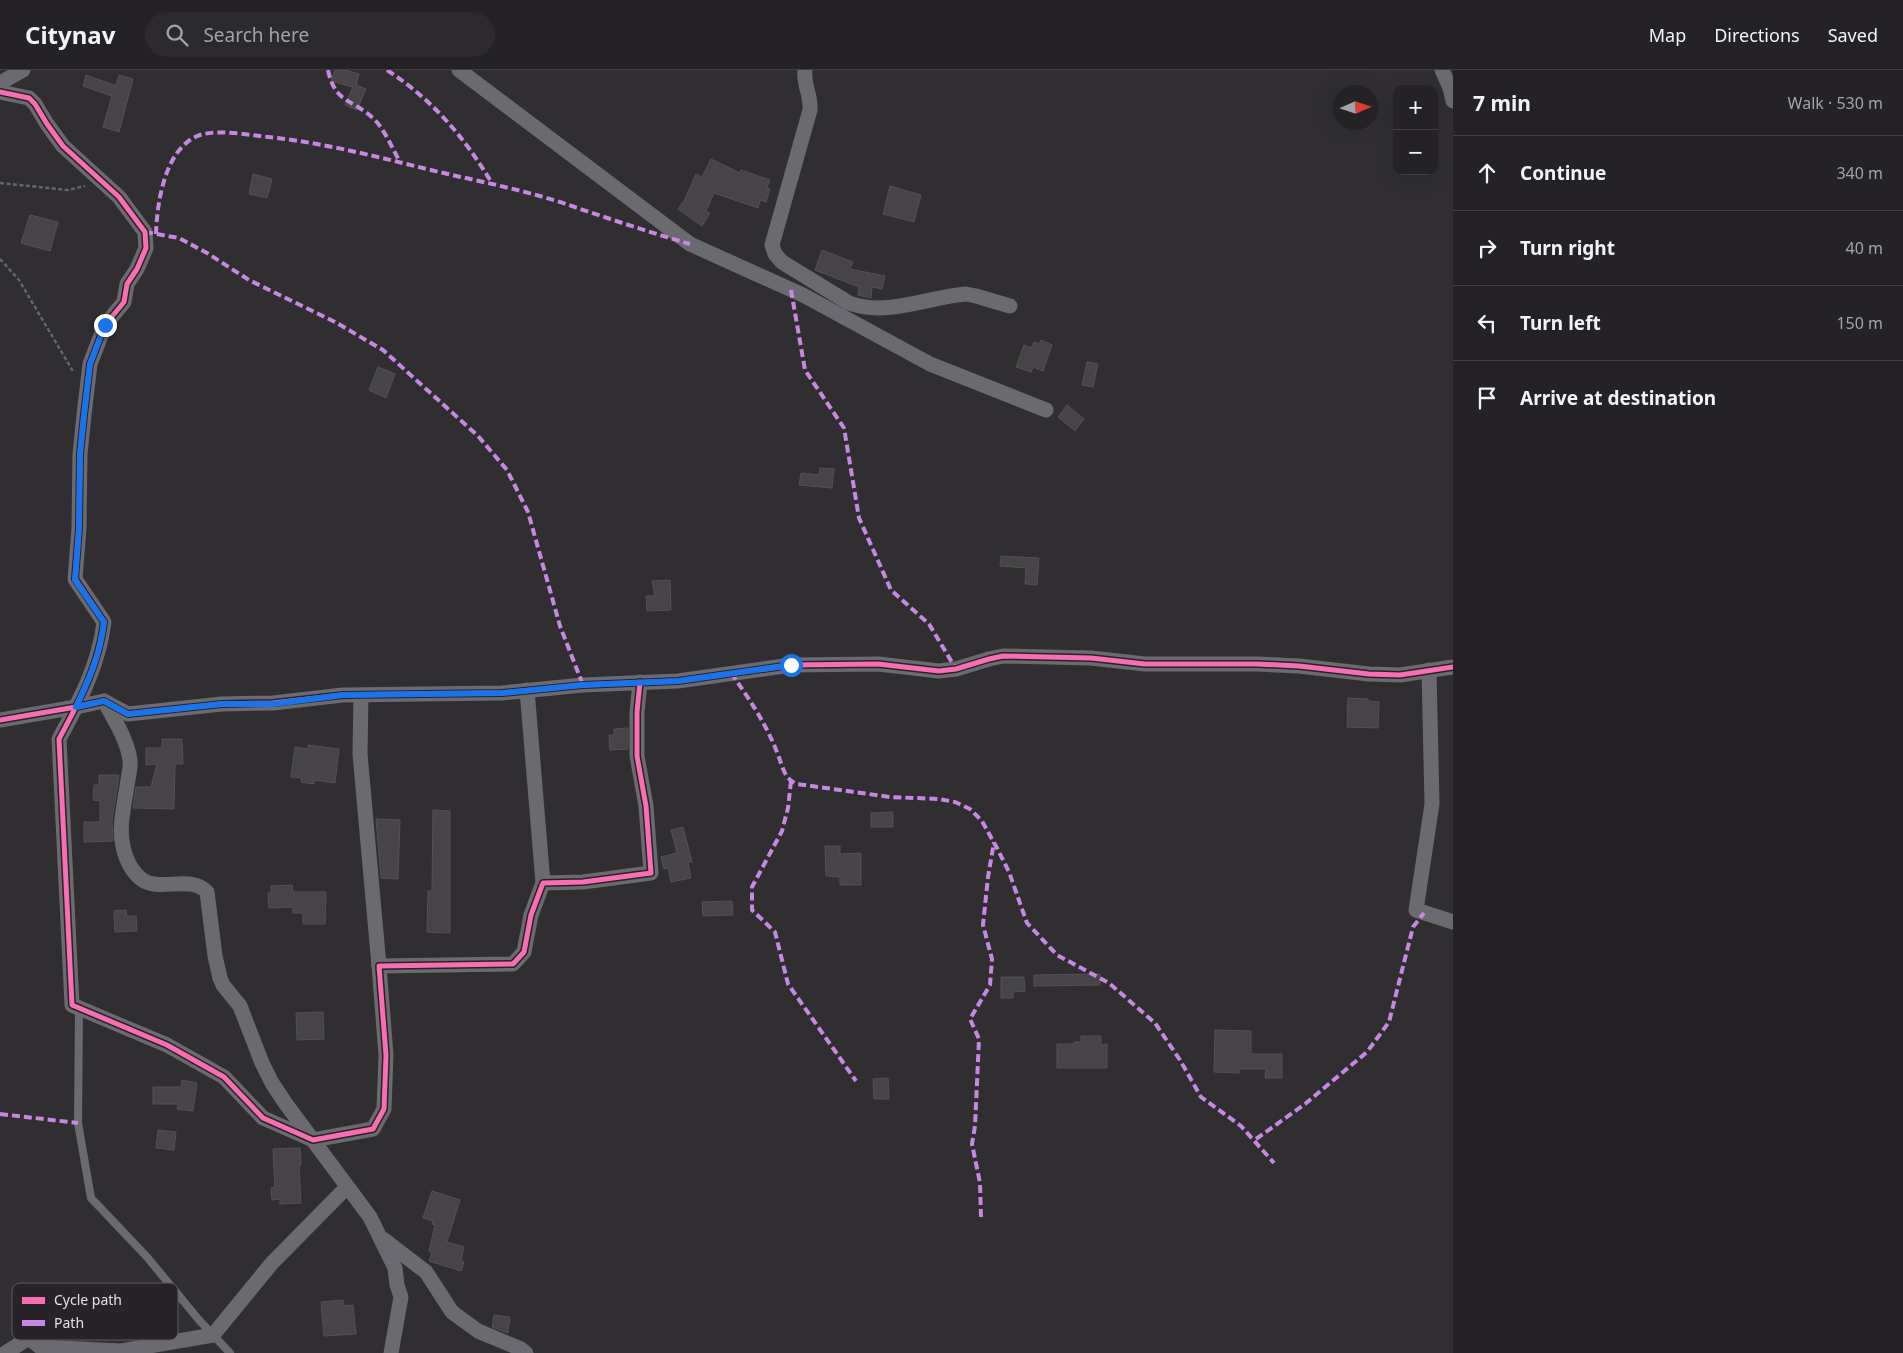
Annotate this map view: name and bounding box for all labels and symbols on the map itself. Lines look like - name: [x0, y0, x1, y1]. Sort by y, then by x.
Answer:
- north arrow: [1333, 85, 1378, 130]
- route end: [94, 314, 117, 337]
- route start: [780, 654, 803, 677]
- legend: [12, 1283, 178, 1340]
- text: Cycle path: [54, 1290, 122, 1309]
- text: Path: [54, 1313, 84, 1332]

